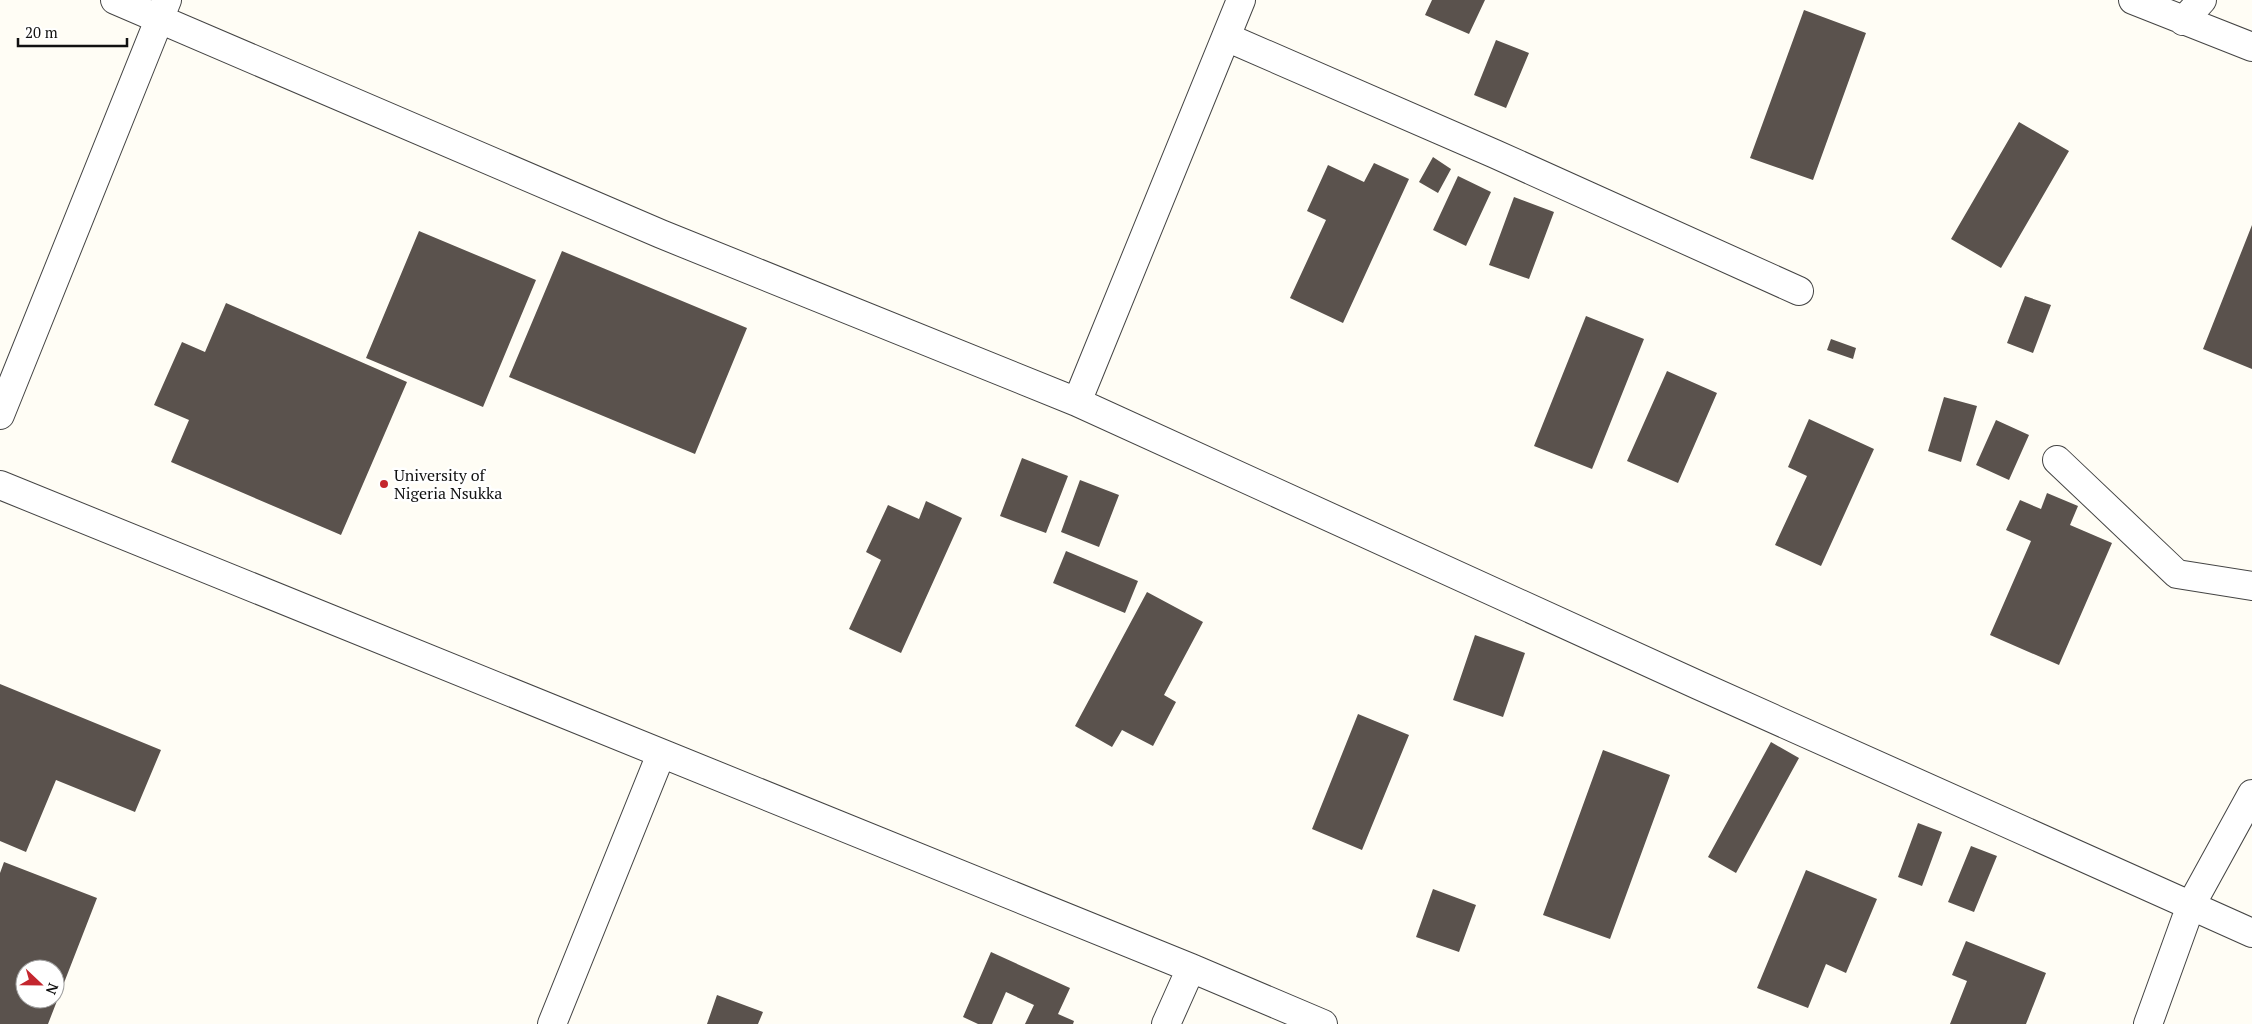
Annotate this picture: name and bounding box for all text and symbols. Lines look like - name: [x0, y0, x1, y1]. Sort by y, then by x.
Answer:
- scale bar: [18, 15, 126, 47]
- text: 20 m: [25, 22, 58, 42]
- place label: University of Nigeria Nsukka: [394, 464, 502, 504]
- marker: University of Nigeria Nsukka: [378, 478, 390, 490]
- north arrow: [15, 959, 65, 1009]
- text: N: [42, 981, 63, 998]

